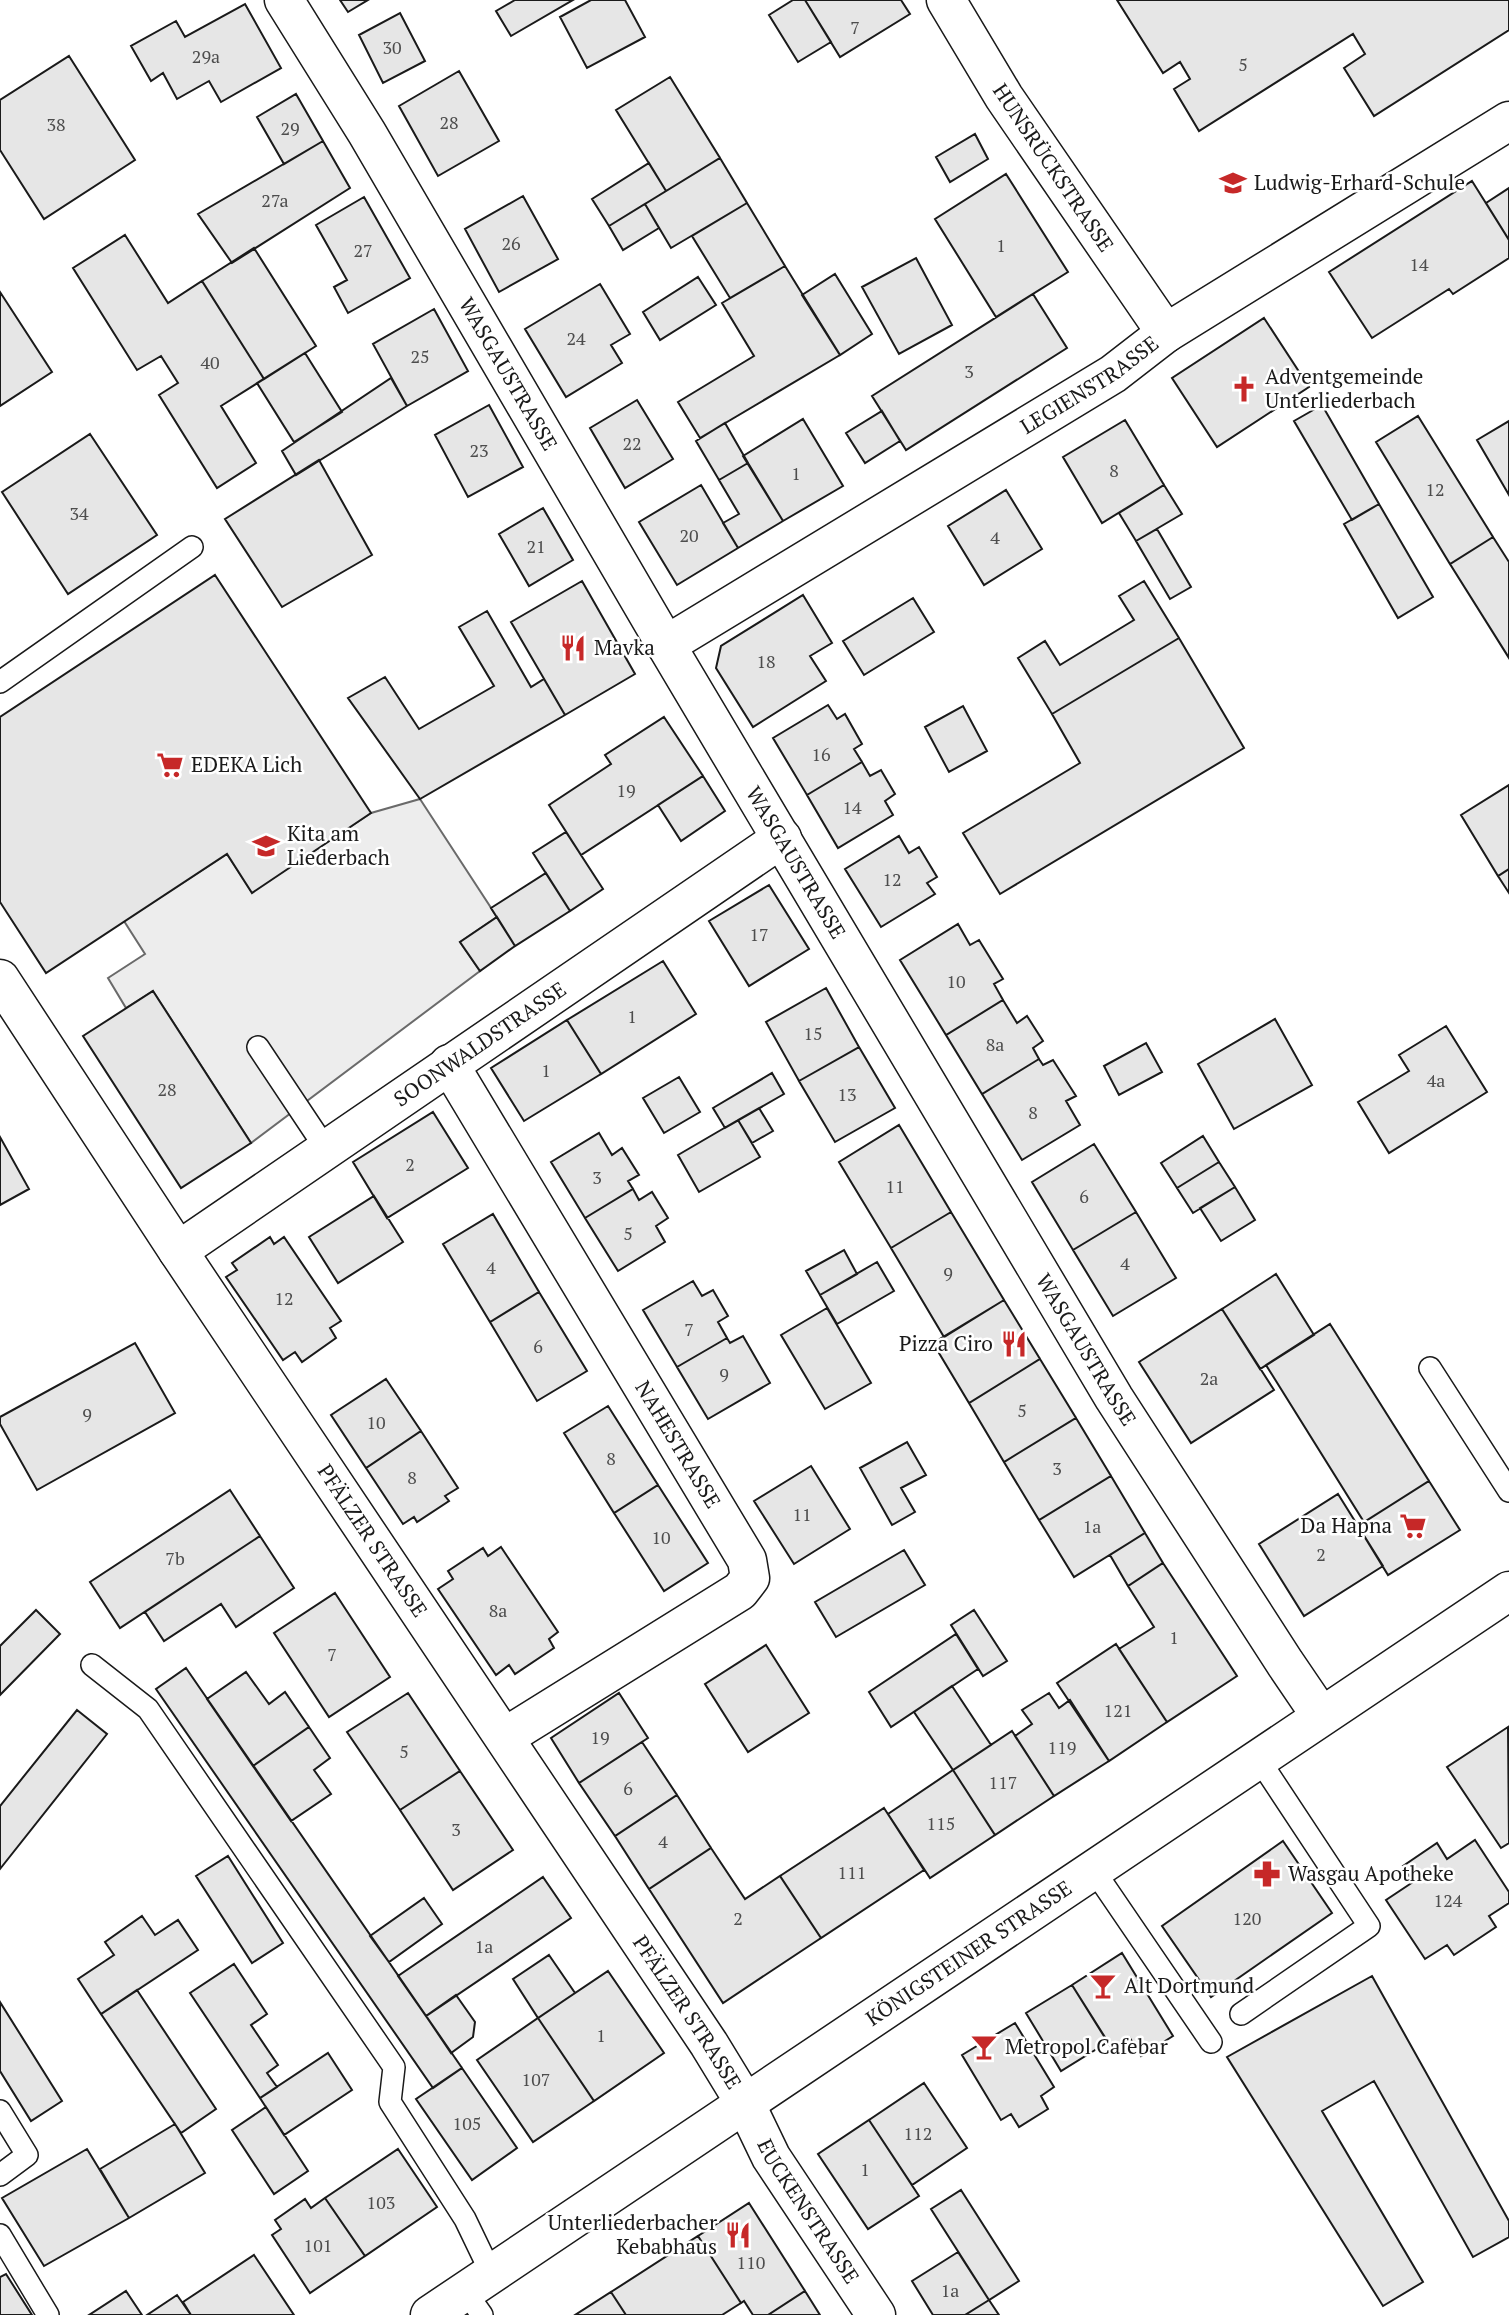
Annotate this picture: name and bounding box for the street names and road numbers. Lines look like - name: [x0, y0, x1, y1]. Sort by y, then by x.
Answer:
- street label: HUNSRÜCKSTRASSE: [987, 78, 1121, 257]
- street label: WASGAUSTRASSE: [453, 292, 564, 455]
- street label: LEGIENSTRASSE: [1015, 329, 1164, 440]
- street label: WASGAUSTRASSE: [740, 781, 853, 944]
- street label: SOONWALDSTRASSE: [388, 975, 571, 1112]
- street label: WASGAUSTRASSE: [1030, 1268, 1143, 1431]
- street label: NAHESTRASSE: [629, 1375, 728, 1513]
- street label: PFÄLZER STRASSE: [312, 1458, 434, 1622]
- street label: KÖNIGSTEINER STRASSE: [860, 1873, 1077, 2032]
- street label: PFÄLZER STRASSE: [627, 1930, 748, 2094]
- street label: EUCKENSTRASSE: [751, 2134, 866, 2289]

